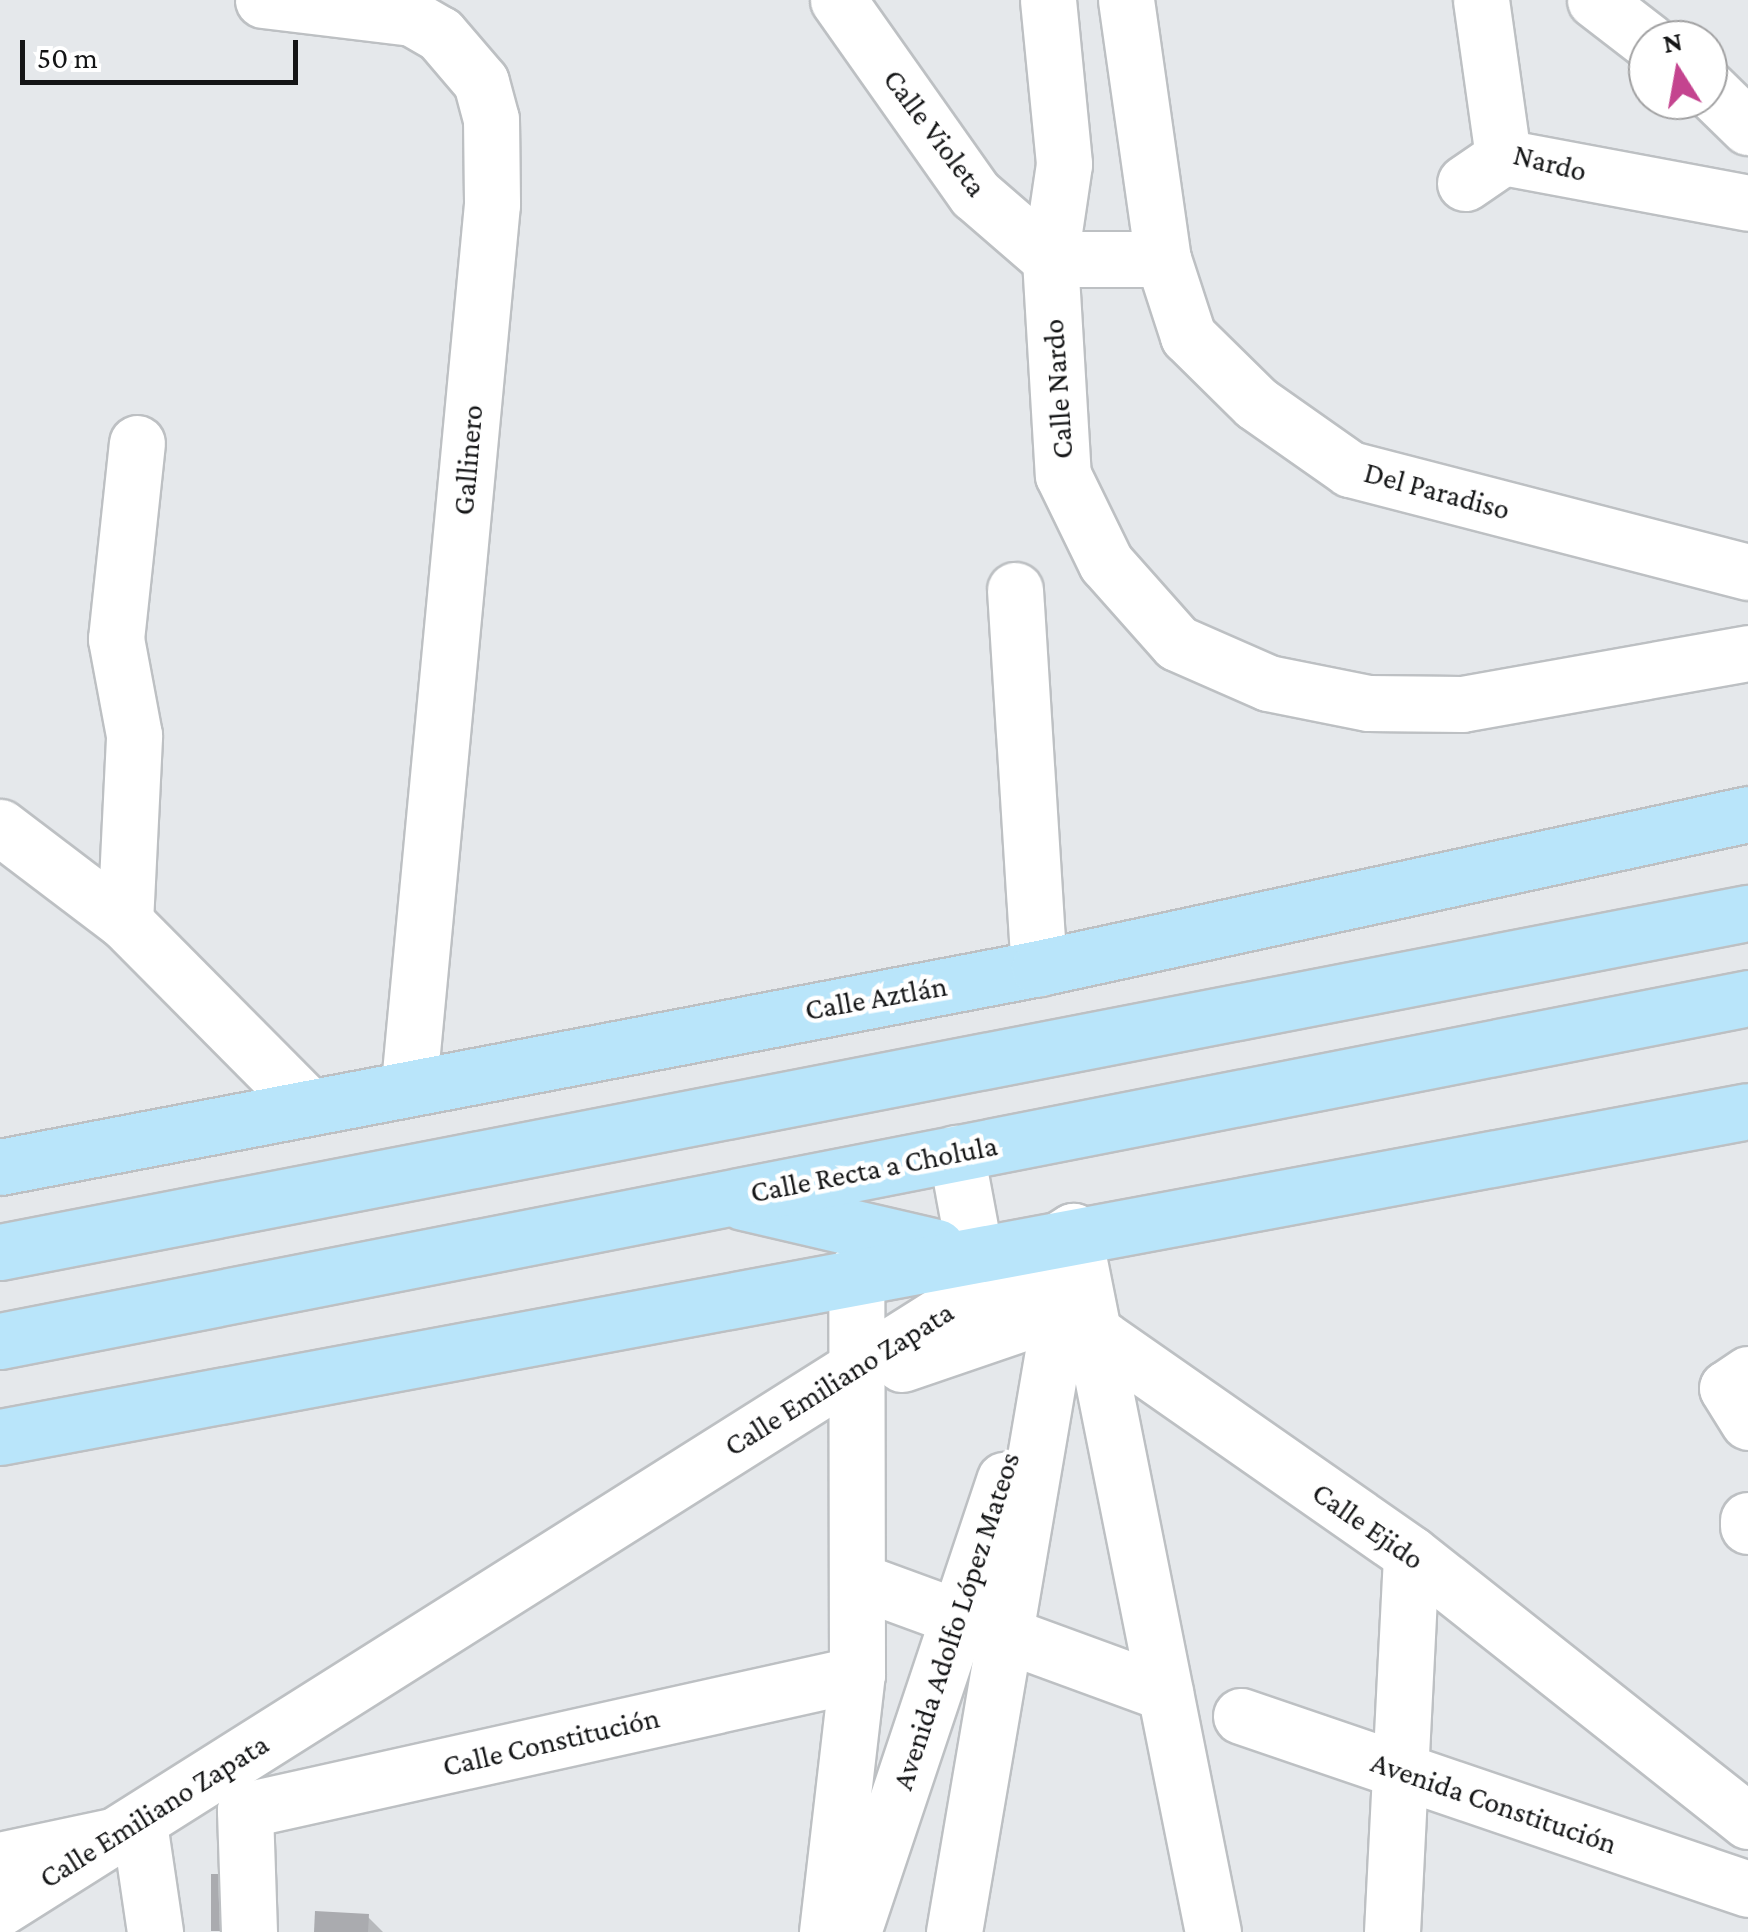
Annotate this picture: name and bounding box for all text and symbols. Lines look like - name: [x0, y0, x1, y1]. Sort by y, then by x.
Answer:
- scale bar: [25, 20, 302, 82]
- north arrow: [1628, 20, 1728, 120]
- text: N: [1660, 25, 1685, 59]
- text: 50 m: [37, 41, 98, 74]
- street label: Calle Violeta: [875, 62, 995, 204]
- street label: Nardo: [1510, 137, 1590, 189]
- street label: Calle Nardo: [1035, 318, 1081, 460]
- street label: Gallinero: [445, 403, 491, 517]
- street label: Del Paradiso: [1360, 454, 1514, 528]
- street label: Calle Aztlán: [802, 968, 950, 1028]
- street label: Calle Recta a Cholula: [747, 1127, 1001, 1211]
- street label: Calle Emiliano Zapata: [718, 1294, 960, 1464]
- street label: Avenida Adolfo López Mateos: [884, 1448, 1028, 1794]
- street label: Calle Ejido: [1305, 1475, 1431, 1577]
- street label: Calle Constitución: [439, 1700, 663, 1784]
- street label: Calle Emiliano Zapata: [33, 1726, 275, 1896]
- street label: Avenida Constitución: [1366, 1744, 1622, 1862]

